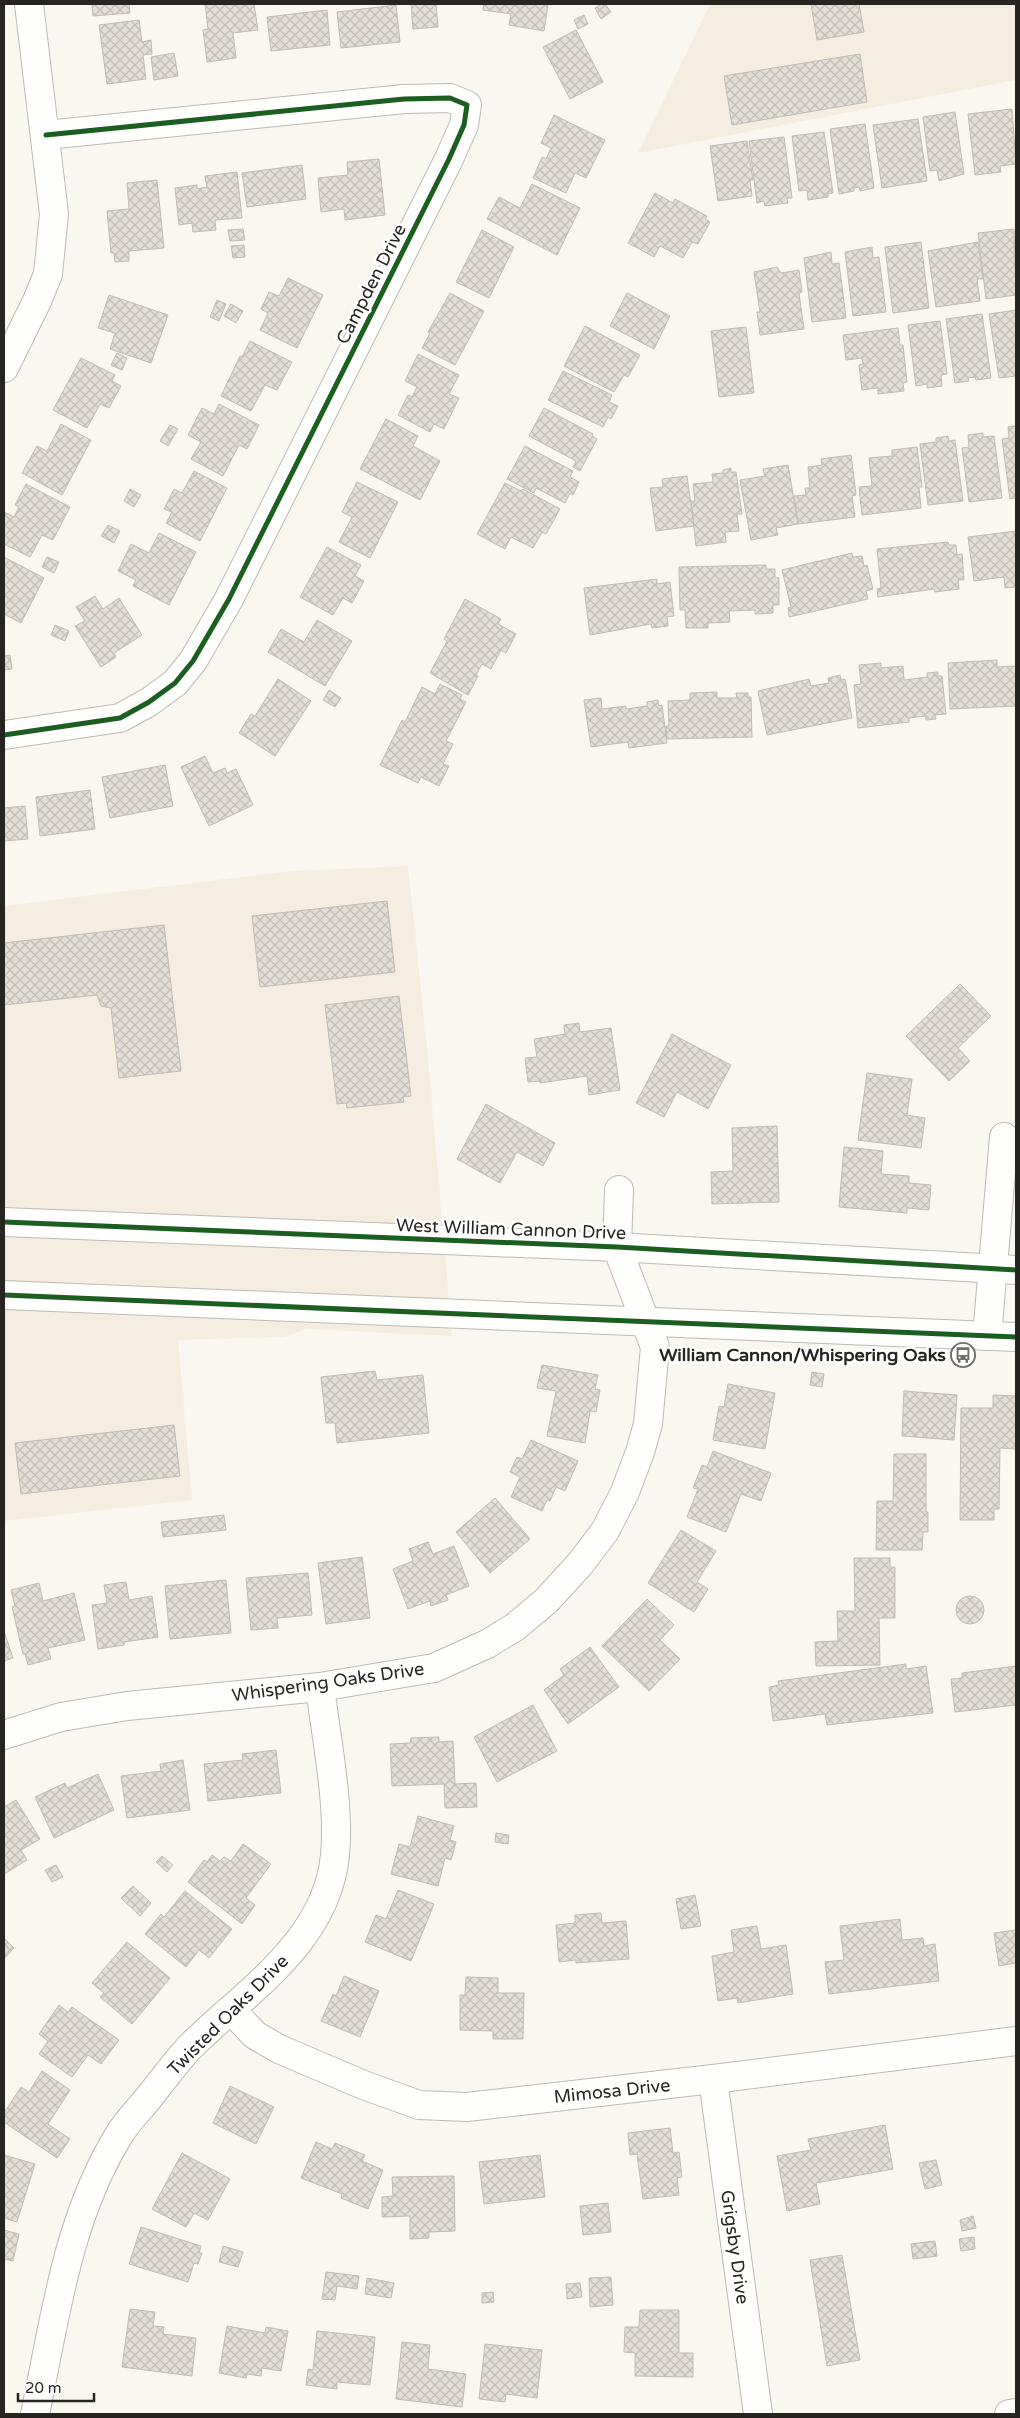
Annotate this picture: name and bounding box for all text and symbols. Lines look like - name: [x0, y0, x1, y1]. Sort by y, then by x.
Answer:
- street label: Campden Drive: [331, 220, 411, 348]
- street label: West William Cannon Drive: [395, 1214, 627, 1244]
- bus stop icon: William Cannon/Whispering Oaks: [950, 1342, 976, 1368]
- place label: William Cannon/Whispering Oaks: [659, 1344, 946, 1366]
- street label: Whispering Oaks Drive: [230, 1658, 426, 1706]
- street label: Twisted Oaks Drive: [163, 1950, 293, 2080]
- street label: Mimosa Drive: [553, 2074, 671, 2108]
- street label: Grigsby Drive: [716, 2189, 754, 2305]
- scale bar: [18, 2370, 94, 2402]
- text: 20 m: [25, 2379, 62, 2397]

